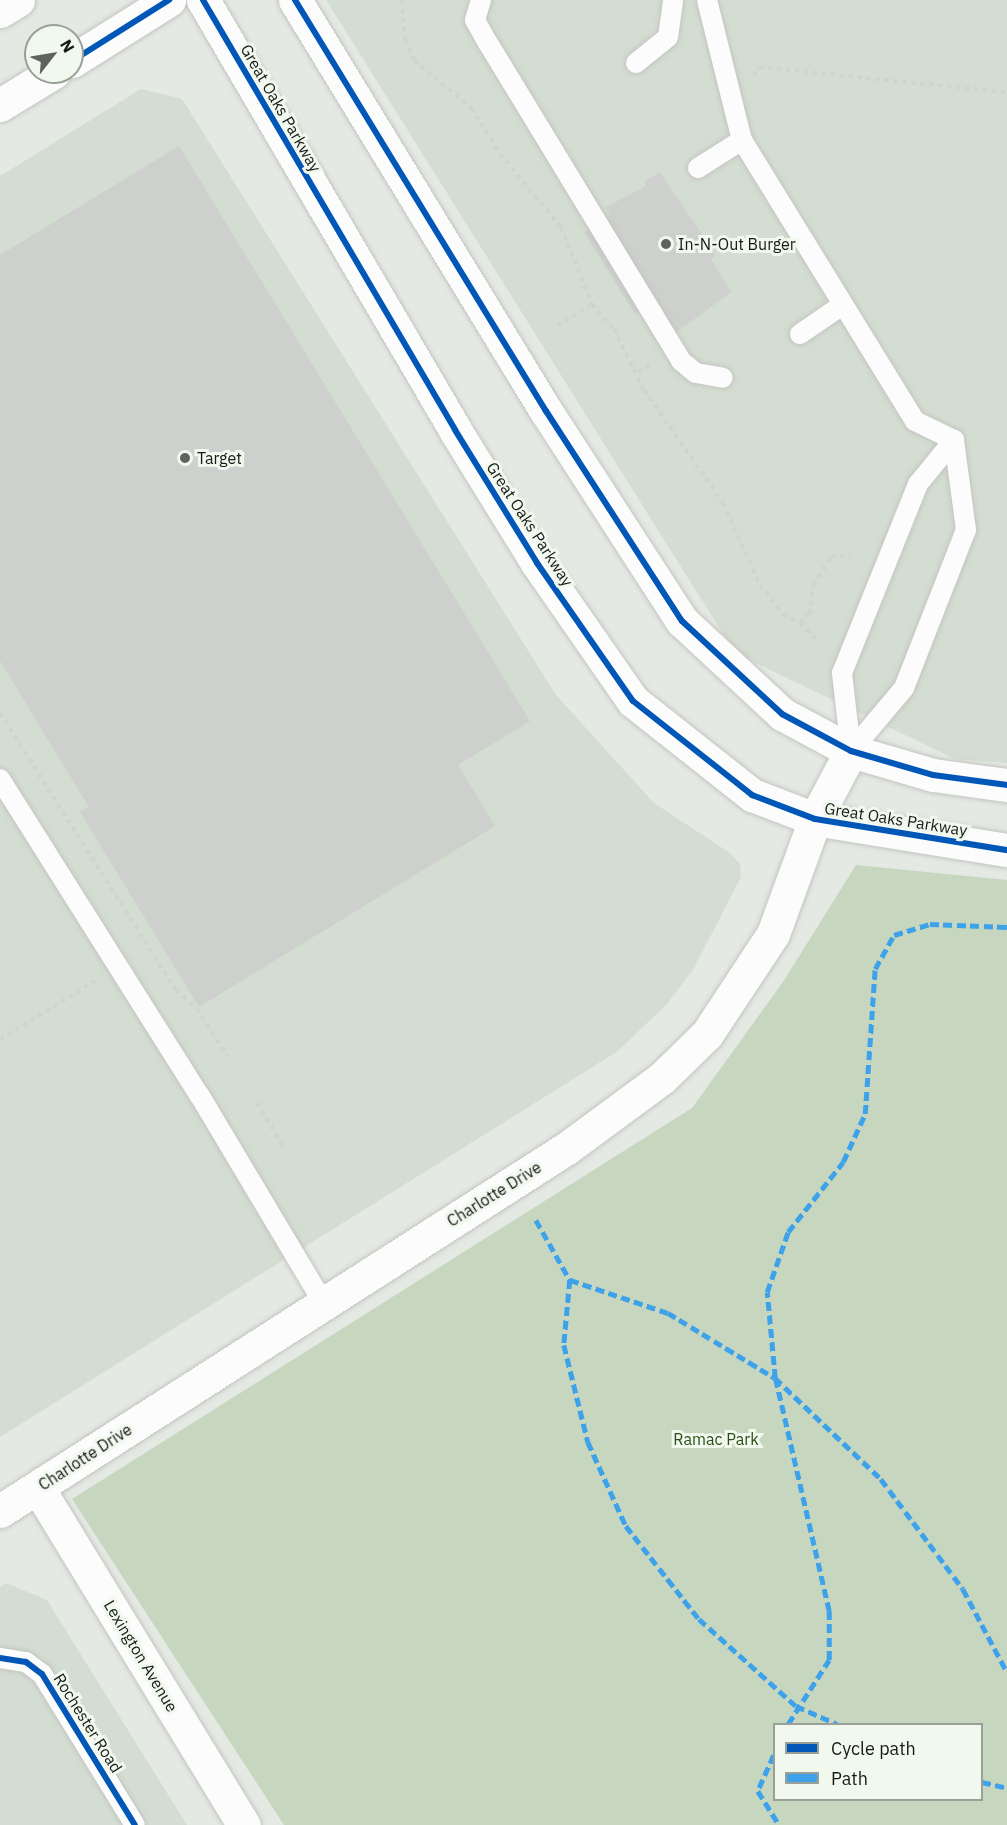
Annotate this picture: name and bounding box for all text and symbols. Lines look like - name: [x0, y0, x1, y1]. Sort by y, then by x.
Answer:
- north arrow: [24, 24, 84, 84]
- text: N: [56, 36, 79, 56]
- street label: Great Oaks Parkway: [237, 41, 325, 175]
- place label: In-N-Out Burger: [678, 234, 796, 254]
- marker: In-N-Out Burger: [659, 237, 673, 251]
- place label: Target: [197, 448, 242, 468]
- marker: Target: [178, 451, 192, 465]
- street label: Great Oaks Parkway: [483, 458, 577, 590]
- street label: Great Oaks Parkway: [823, 798, 969, 840]
- street label: Charlotte Drive: [443, 1157, 545, 1231]
- street label: Charlotte Drive: [35, 1420, 135, 1494]
- park label: Ramac Park: [673, 1429, 759, 1449]
- street label: Lexington Avenue: [100, 1597, 182, 1715]
- street label: Rochester Road: [50, 1670, 126, 1776]
- legend: [773, 1723, 983, 1801]
- text: Cycle path: [831, 1737, 916, 1760]
- text: Path: [831, 1767, 868, 1790]

